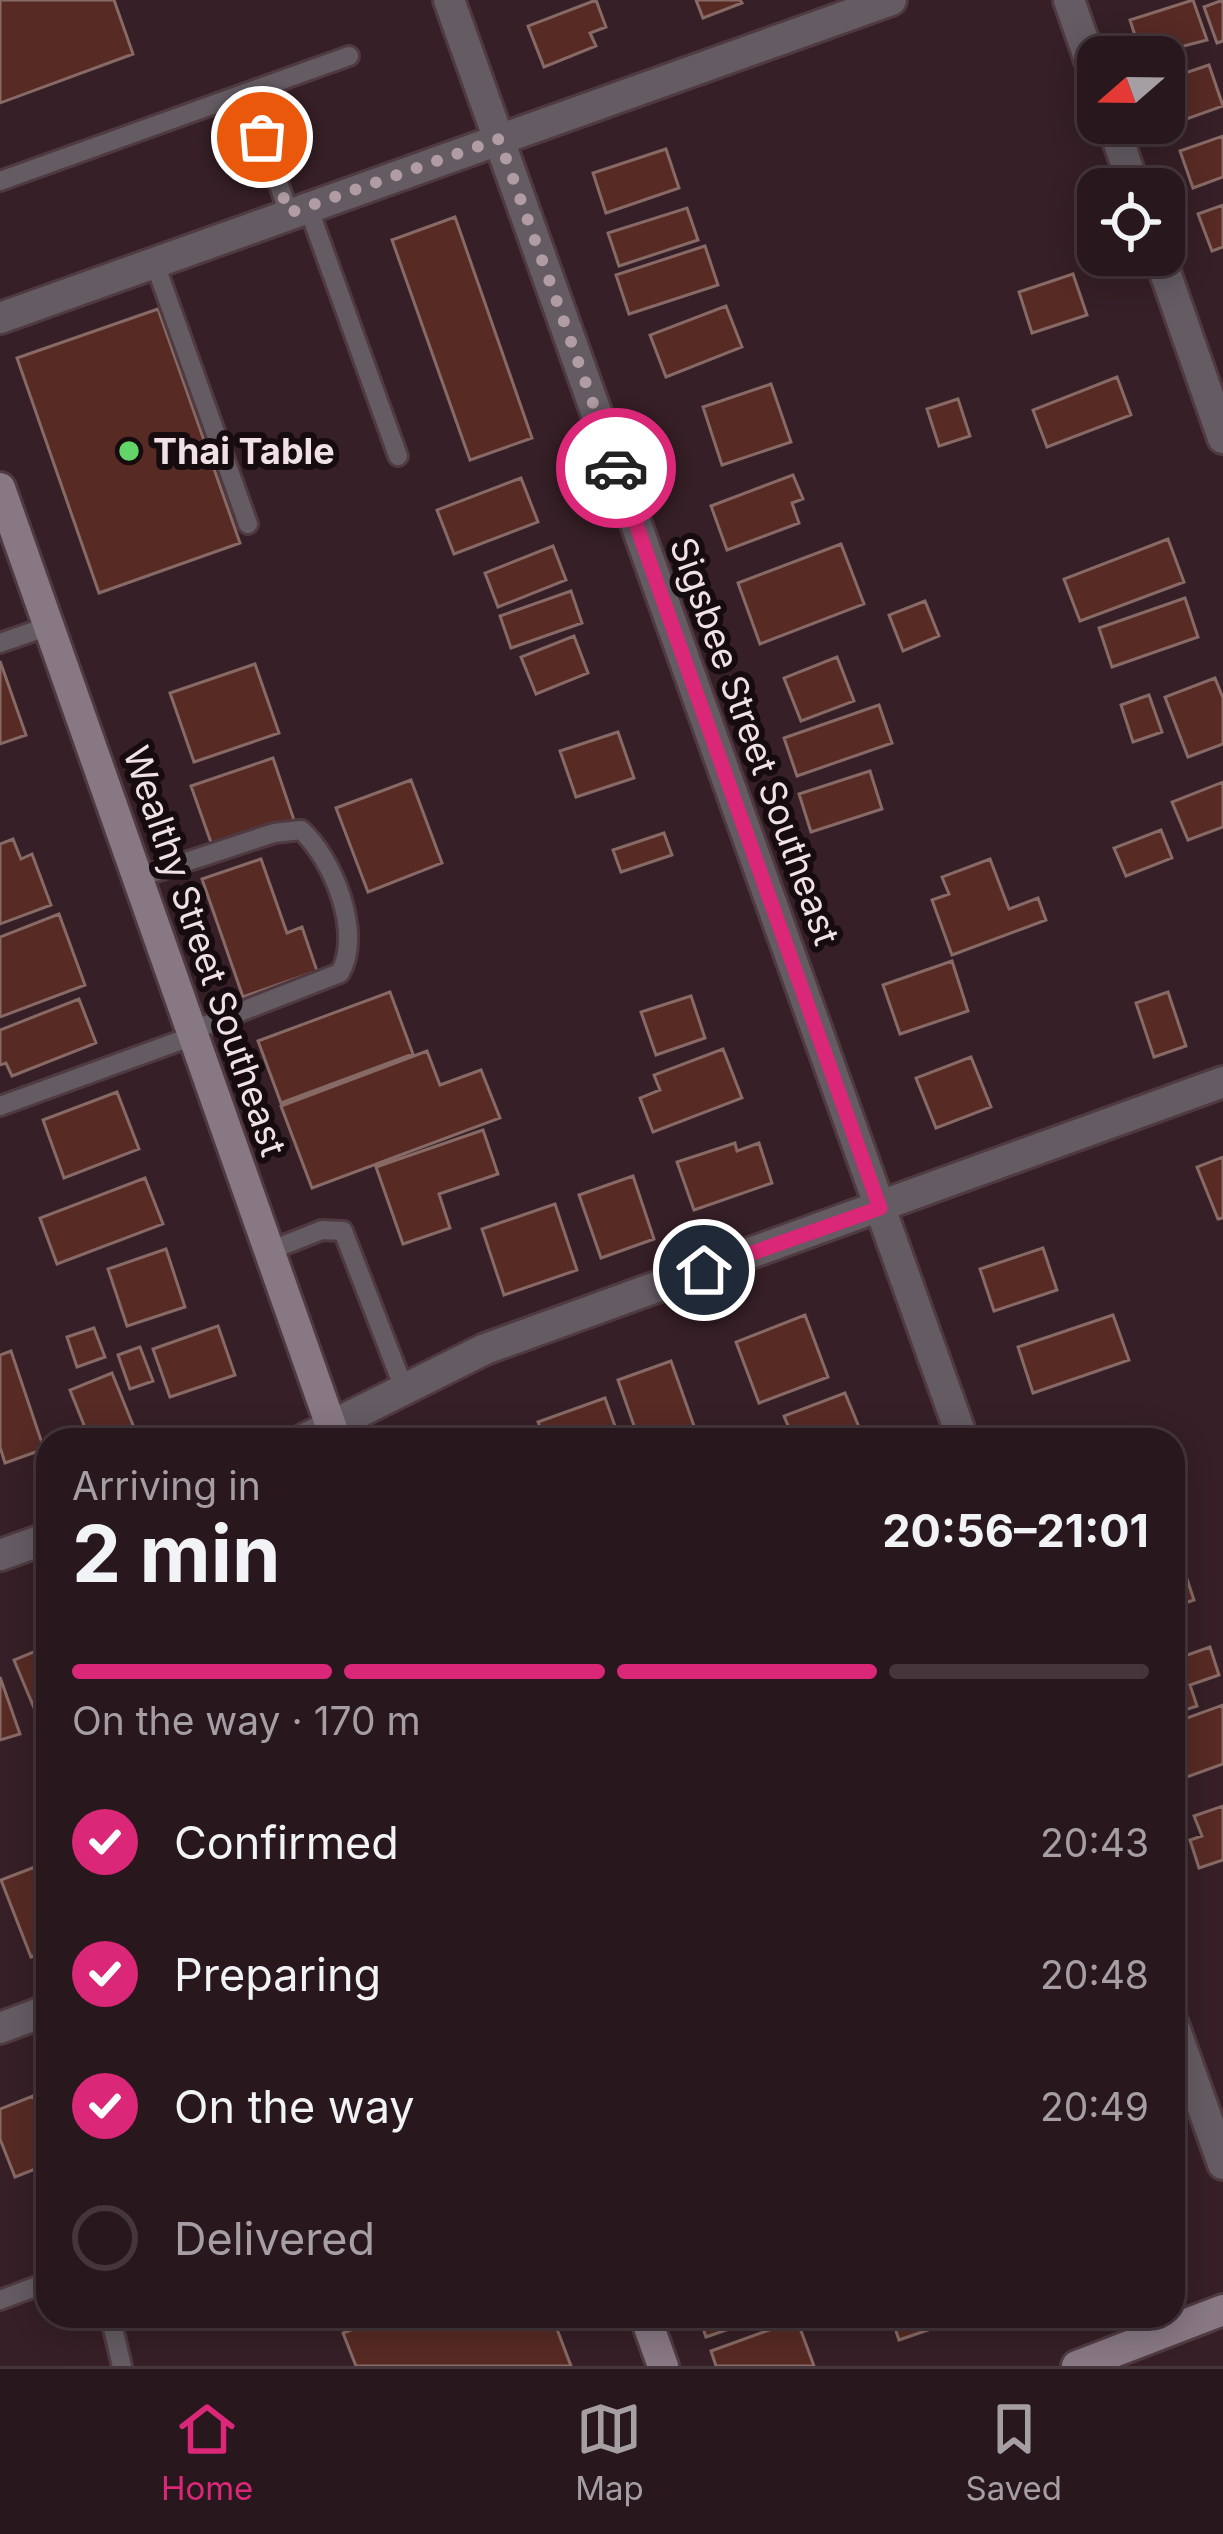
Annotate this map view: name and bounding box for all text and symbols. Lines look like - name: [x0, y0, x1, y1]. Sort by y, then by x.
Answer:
- north arrow: [1077, 36, 1185, 144]
- map controls: [1077, 36, 1185, 276]
- pin: [211, 86, 313, 188]
- icon: bag: [229, 104, 295, 170]
- button: locate: [1077, 168, 1185, 276]
- courier: [556, 408, 676, 528]
- place label: Thai Table: [153, 429, 335, 473]
- icon: car: [583, 435, 649, 501]
- marker: Thai Table: [116, 438, 142, 464]
- street label: Sigsbee Street Southeast: [661, 531, 849, 951]
- street label: Wealthy Street Southeast: [114, 740, 296, 1162]
- pin: [653, 1219, 755, 1321]
- icon: home: [671, 1237, 737, 1303]
- text: Arriving in: [72, 1462, 261, 1509]
- text: 20:56–21:01: [882, 1503, 1149, 1558]
- text: 2 min: [72, 1506, 280, 1601]
- text: On the way · 170 m: [72, 1697, 421, 1744]
- icon: check: [72, 1809, 138, 1875]
- text: Confirmed: [174, 1815, 399, 1870]
- text: 20:43: [1040, 1819, 1149, 1866]
- icon: check: [72, 1941, 138, 2007]
- text: Preparing: [174, 1947, 381, 2002]
- text: 20:48: [1040, 1951, 1149, 1998]
- icon: check: [72, 2073, 138, 2139]
- text: On the way: [174, 2079, 415, 2134]
- text: 20:49: [1040, 2083, 1149, 2130]
- text: Delivered: [174, 2211, 375, 2266]
- tab: Home: [161, 2396, 253, 2508]
- tab: Map: [575, 2396, 644, 2508]
- tab: Saved: [966, 2396, 1062, 2508]

